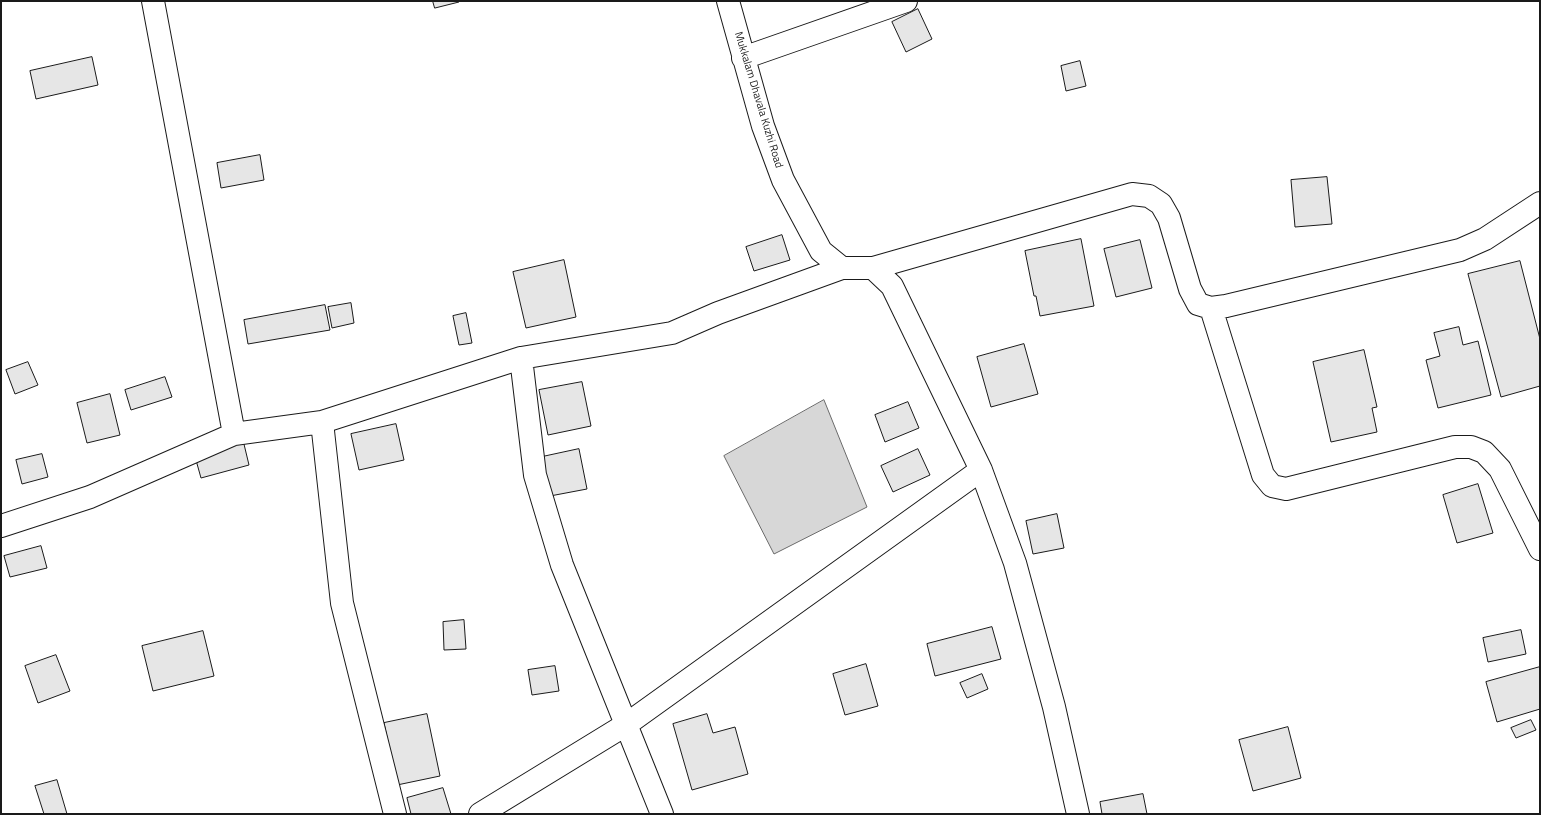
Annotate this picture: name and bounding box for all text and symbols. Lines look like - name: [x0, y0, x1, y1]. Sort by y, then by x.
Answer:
- street label: Mukkalam Dhavala Kuzhi Road: [731, 30, 785, 170]

